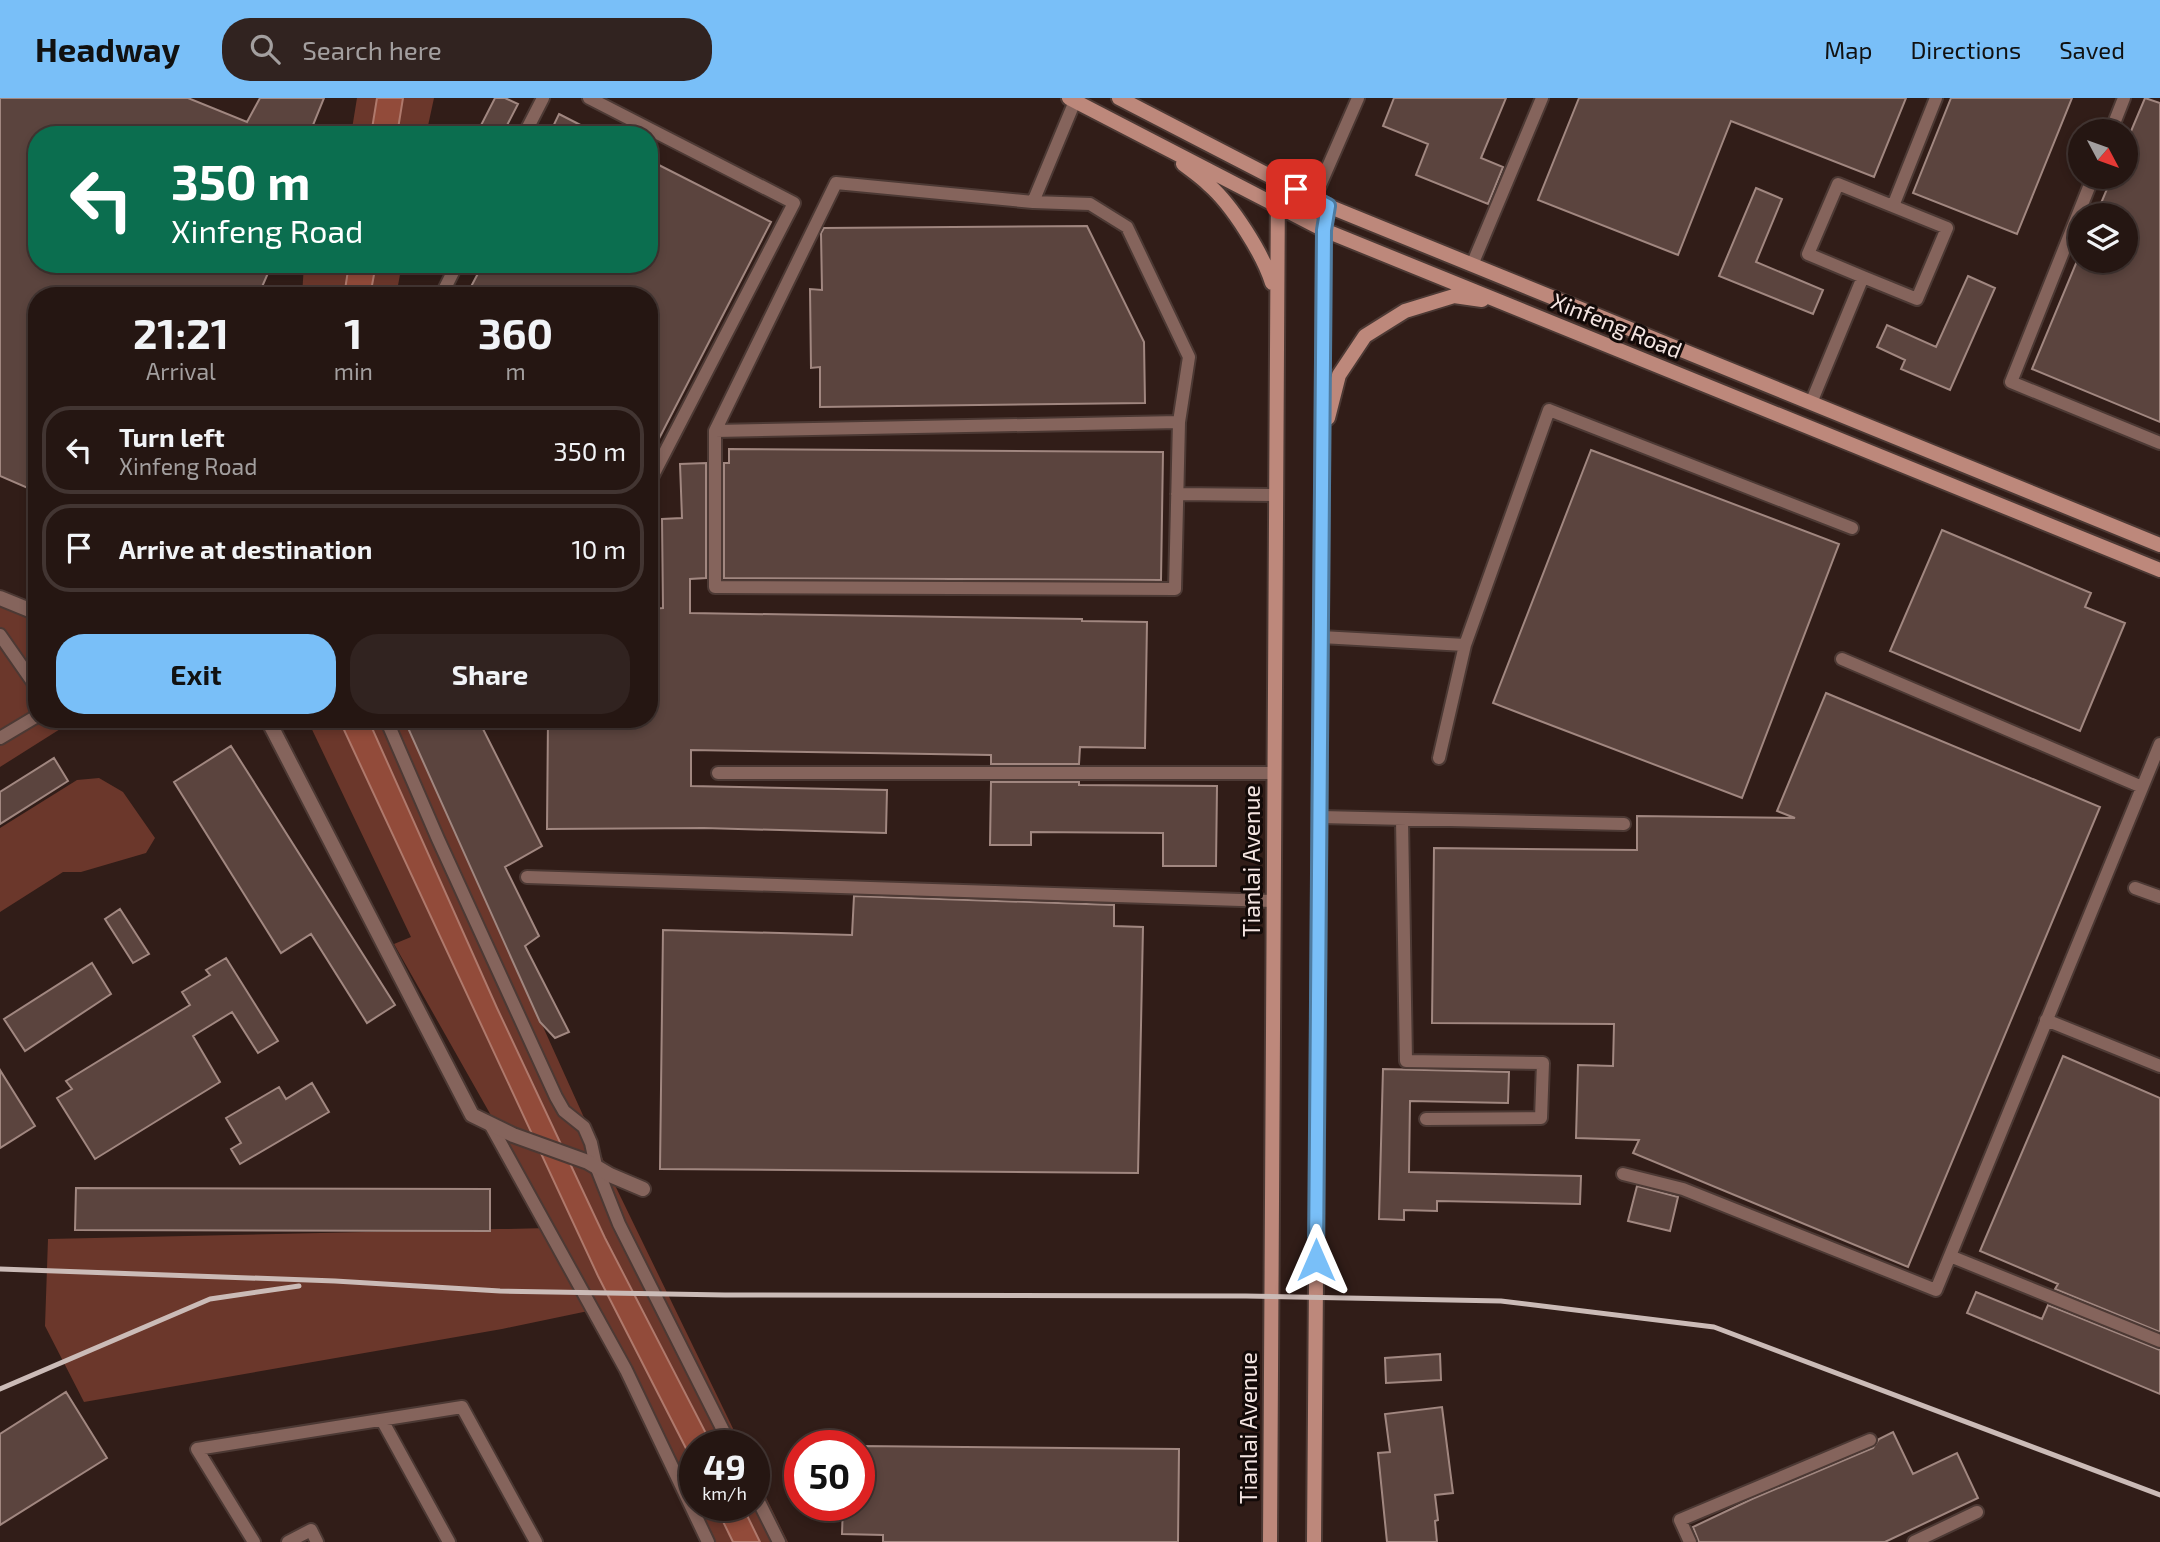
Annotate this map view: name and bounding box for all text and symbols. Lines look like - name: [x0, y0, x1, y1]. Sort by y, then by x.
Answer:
- search box: [222, 18, 712, 81]
- text: Headway: [35, 29, 180, 69]
- icon: search: [246, 30, 284, 68]
- text: Search here: [302, 34, 442, 65]
- text: Map: [1824, 35, 1872, 64]
- text: Directions: [1910, 35, 2021, 64]
- text: Saved: [2059, 35, 2125, 64]
- north arrow: [2068, 119, 2138, 189]
- map controls: [2068, 119, 2138, 273]
- text: 350 m: [171, 151, 311, 210]
- icon: left: [56, 154, 147, 245]
- pin: [1266, 159, 1326, 219]
- icon: arrive: [1277, 170, 1315, 208]
- button: layers: [2068, 203, 2138, 273]
- text: Xinfeng Road: [171, 211, 363, 249]
- street label: Xinfeng Road: [1548, 286, 1686, 364]
- text: 21:21: [133, 307, 229, 357]
- text: 1: [344, 307, 362, 357]
- text: 360: [478, 307, 553, 357]
- text: Arrival: [146, 357, 216, 385]
- text: min: [334, 357, 373, 385]
- text: m: [505, 357, 526, 385]
- text: Turn left: [119, 421, 225, 452]
- icon: left: [60, 431, 98, 469]
- text: 350 m: [553, 435, 626, 466]
- text: Xinfeng Road: [119, 452, 257, 480]
- icon: arrive: [60, 529, 98, 567]
- text: Arrive at destination: [119, 533, 372, 564]
- text: 10 m: [571, 533, 626, 564]
- button: Exit: [56, 634, 336, 714]
- button: Share: [350, 634, 630, 714]
- street label: Tianlai Avenue: [1237, 785, 1265, 937]
- position arrow: [1279, 1223, 1353, 1297]
- street label: Tianlai Avenue: [1234, 1352, 1262, 1504]
- speed limit sign: 50: [784, 1430, 875, 1521]
- text: 49: [703, 1445, 746, 1487]
- text: km/h: [702, 1482, 747, 1504]

